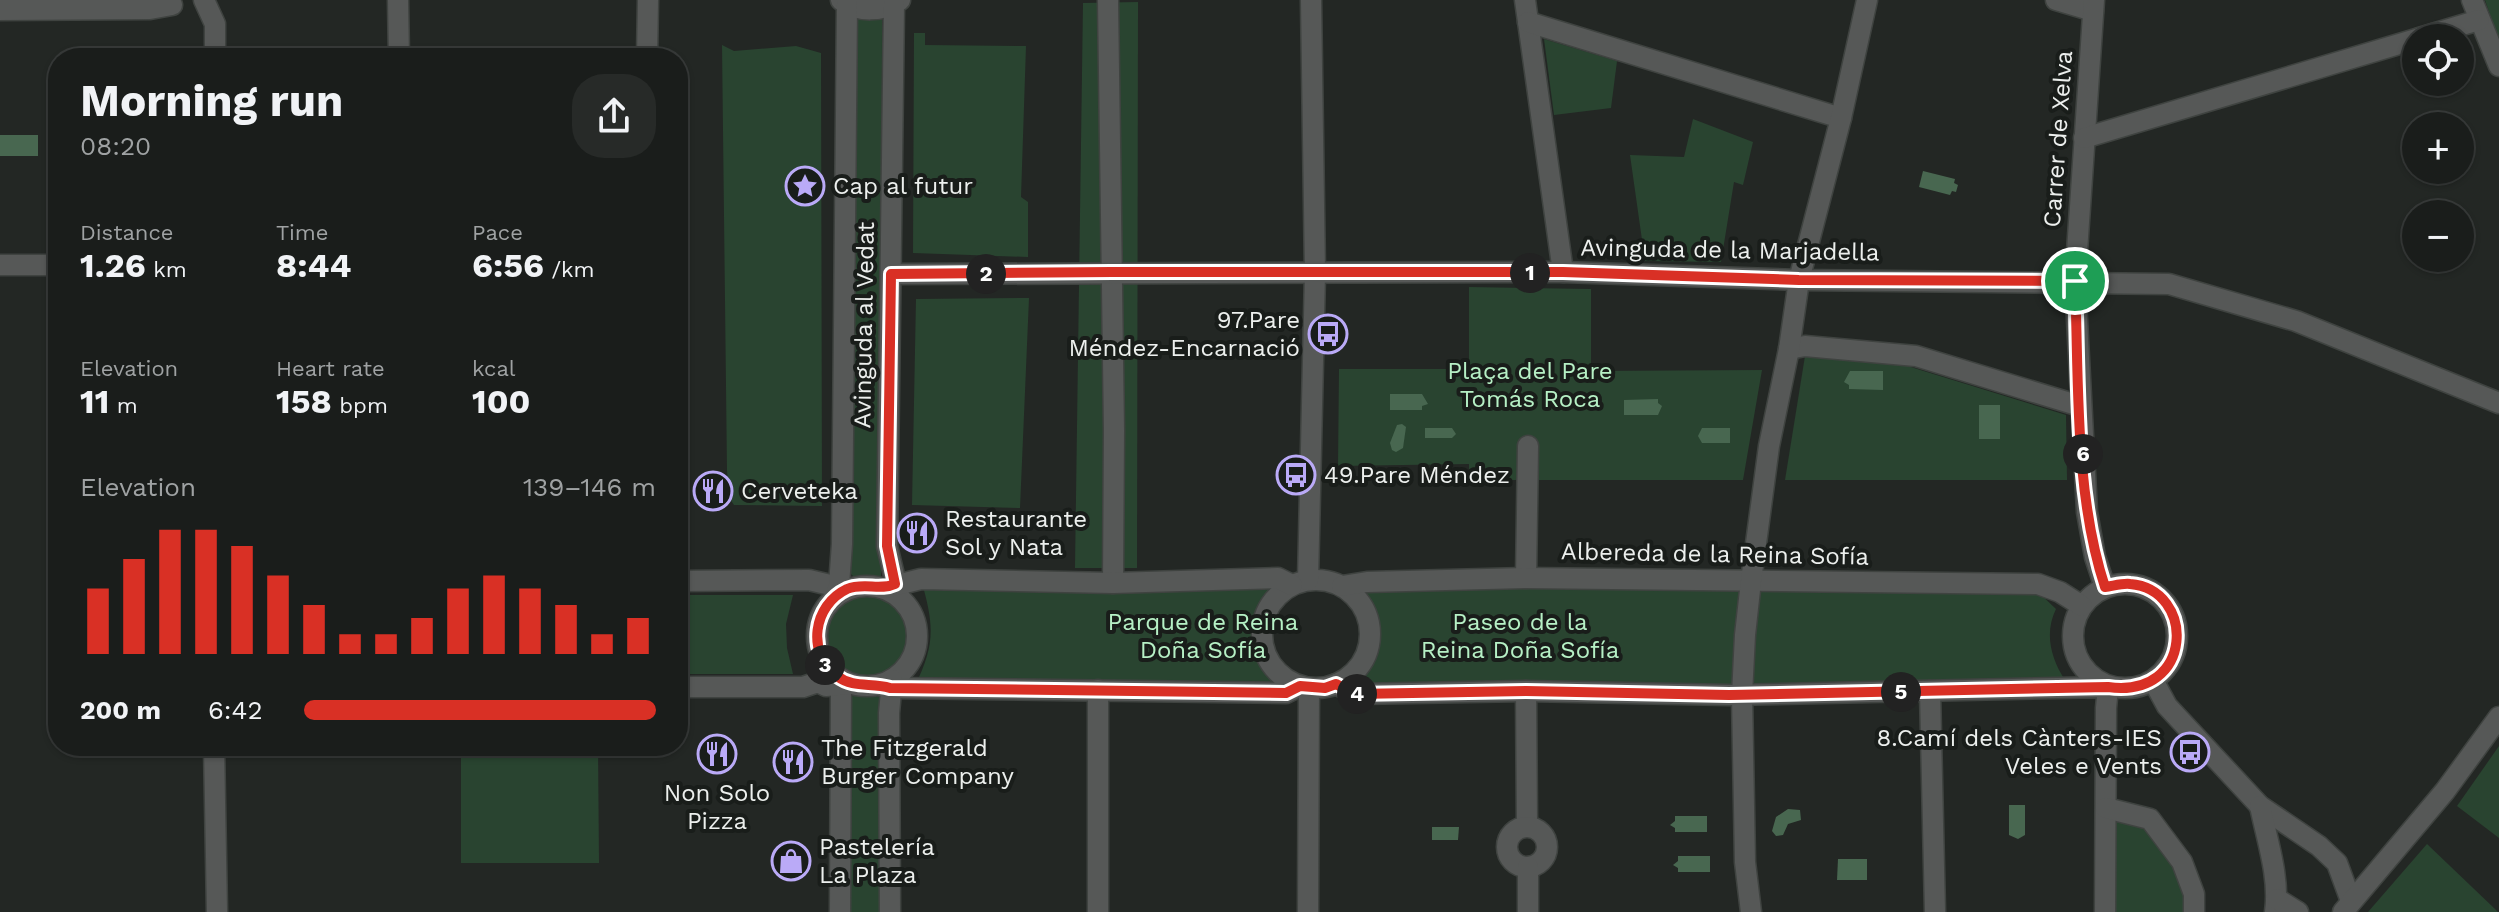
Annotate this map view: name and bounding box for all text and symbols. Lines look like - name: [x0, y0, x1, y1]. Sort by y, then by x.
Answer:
- map controls: [2402, 24, 2474, 272]
- button: locate: [2402, 24, 2474, 96]
- street label: Carrer de Xelva: [2038, 50, 2078, 228]
- button: share: [572, 74, 656, 158]
- text: Morning run: [80, 75, 343, 127]
- button: +: [2402, 112, 2474, 184]
- text: 08:20: [80, 131, 151, 161]
- place icon: Cap al futur: [784, 165, 826, 207]
- place label: Cap al futur: [833, 172, 973, 200]
- button: −: [2402, 200, 2474, 272]
- text: Distance: [80, 220, 174, 245]
- text: Time: [276, 220, 328, 245]
- text: Pace: [472, 220, 523, 245]
- street label: Avinguda al Vedat: [848, 221, 880, 429]
- street label: Avinguda de la Marjadella: [1580, 233, 1880, 267]
- text: 1.26: [80, 245, 146, 285]
- text: 8:44: [276, 245, 352, 285]
- text: 6:56: [472, 245, 544, 285]
- pin: [2041, 247, 2109, 315]
- pin: 1: [1510, 253, 1550, 293]
- pin: 2: [966, 254, 1006, 294]
- text: km: [146, 257, 187, 282]
- text: /km: [544, 257, 595, 282]
- icon: arrive: [2053, 259, 2097, 303]
- text: 1: [1525, 260, 1535, 285]
- text: 2: [979, 261, 993, 286]
- place label: 97.Pare Méndez-Encarnació: [1068, 306, 1300, 362]
- bus stop icon: 97.Pare Méndez-Encarnació: [1307, 313, 1349, 355]
- text: Elevation: [80, 356, 178, 381]
- text: Heart rate: [276, 356, 385, 381]
- text: kcal: [472, 356, 516, 381]
- park label: Plaça del Pare Tomás Roca: [1447, 357, 1613, 413]
- text: 11: [80, 381, 109, 421]
- text: 158: [276, 381, 332, 421]
- text: 100: [472, 381, 530, 421]
- text: m: [109, 393, 138, 418]
- text: bpm: [332, 393, 388, 418]
- pin: 6: [2063, 434, 2103, 474]
- text: 6: [2076, 441, 2090, 466]
- bus stop icon: 49.Pare Méndez: [1275, 454, 1317, 496]
- place label: 49.Pare Méndez: [1324, 461, 1510, 489]
- restaurant icon: Cerveteka: [692, 470, 734, 512]
- text: Elevation: [80, 472, 196, 502]
- text: 139–146 m: [523, 472, 656, 502]
- place label: Cerveteka: [741, 477, 858, 505]
- place label: Restaurante Sol y Nata: [945, 505, 1087, 561]
- restaurant icon: Restaurante Sol y Nata: [896, 512, 938, 554]
- street label: Albereda de la Reina Sofía: [1561, 537, 1869, 571]
- park label: Parque de Reina Doña Sofía: [1108, 608, 1298, 664]
- park label: Paseo de la Reina Doña Sofía: [1421, 608, 1619, 664]
- pin: 3: [805, 645, 845, 685]
- text: 3: [818, 652, 832, 677]
- pin: 5: [1881, 672, 1921, 712]
- pin: 4: [1337, 674, 1377, 714]
- text: 5: [1895, 679, 1907, 704]
- text: 4: [1350, 681, 1364, 706]
- text: 200 m: [80, 695, 161, 725]
- text: 6:42: [208, 695, 263, 725]
- place label: 8.Camí dels Cànters-IES Veles e Vents: [1876, 724, 2162, 780]
- bus stop icon: 8.Camí dels Cànters-IES Veles e Vents: [2169, 731, 2211, 773]
- restaurant icon: Non Solo Pizza: [696, 733, 738, 775]
- place label: The Fitzgerald Burger Company: [821, 734, 1015, 790]
- restaurant icon: The Fitzgerald Burger Company: [772, 741, 814, 783]
- place label: Non Solo Pizza: [664, 779, 770, 835]
- place label: Pastelería La Plaza: [819, 833, 935, 889]
- shop icon: Pastelería La Plaza: [770, 840, 812, 882]

